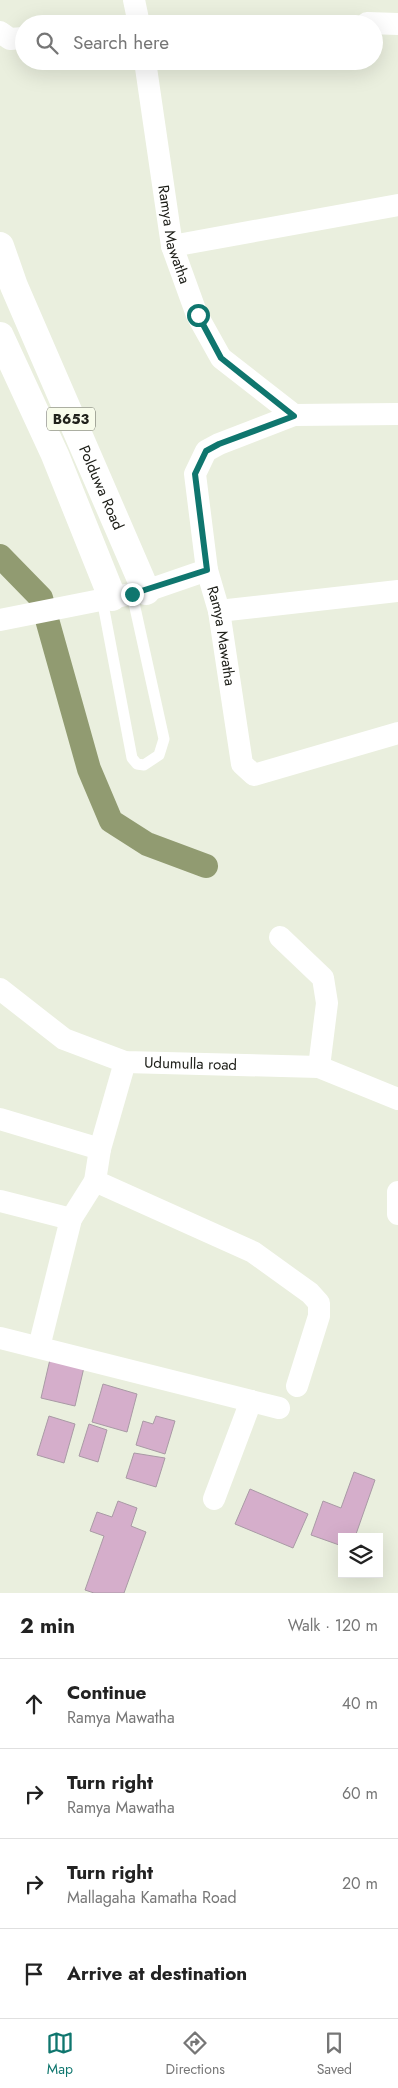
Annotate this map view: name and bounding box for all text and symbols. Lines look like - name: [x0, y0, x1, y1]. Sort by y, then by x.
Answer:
- search box: [15, 15, 383, 70]
- icon: search: [33, 29, 61, 57]
- text: Search here: [73, 29, 169, 56]
- street label: Ramya Mawatha: [152, 184, 196, 287]
- route start: [187, 304, 210, 327]
- road number: B653: [47, 408, 95, 430]
- street label: Polduwa Road: [73, 442, 129, 533]
- route end: [121, 583, 144, 606]
- street label: Ramya Mawatha: [201, 583, 241, 687]
- street label: Udumulla road: [144, 1051, 237, 1076]
- map controls: [338, 1533, 383, 1578]
- button: layers: [338, 1533, 383, 1578]
- text: 2 min: [20, 1611, 75, 1641]
- text: Walk · 120 m: [288, 1614, 378, 1637]
- text: Continue: [67, 1679, 146, 1706]
- icon: ahead: [20, 1690, 48, 1718]
- text: 40 m: [342, 1692, 378, 1715]
- text: Ramya Mawatha: [67, 1706, 175, 1729]
- text: Turn right: [67, 1769, 153, 1796]
- icon: right: [20, 1780, 48, 1808]
- text: 60 m: [342, 1782, 378, 1805]
- text: Ramya Mawatha: [67, 1796, 175, 1819]
- text: Turn right: [67, 1859, 153, 1886]
- icon: right: [20, 1870, 48, 1898]
- text: 20 m: [342, 1872, 378, 1895]
- text: Mallagaha Kamatha Road: [67, 1886, 237, 1909]
- icon: arrive: [20, 1960, 48, 1988]
- text: Arrive at destination: [67, 1960, 247, 1987]
- tab: Map: [46, 2029, 74, 2079]
- tab: Directions: [166, 2029, 225, 2079]
- tab: Saved: [317, 2029, 352, 2079]

